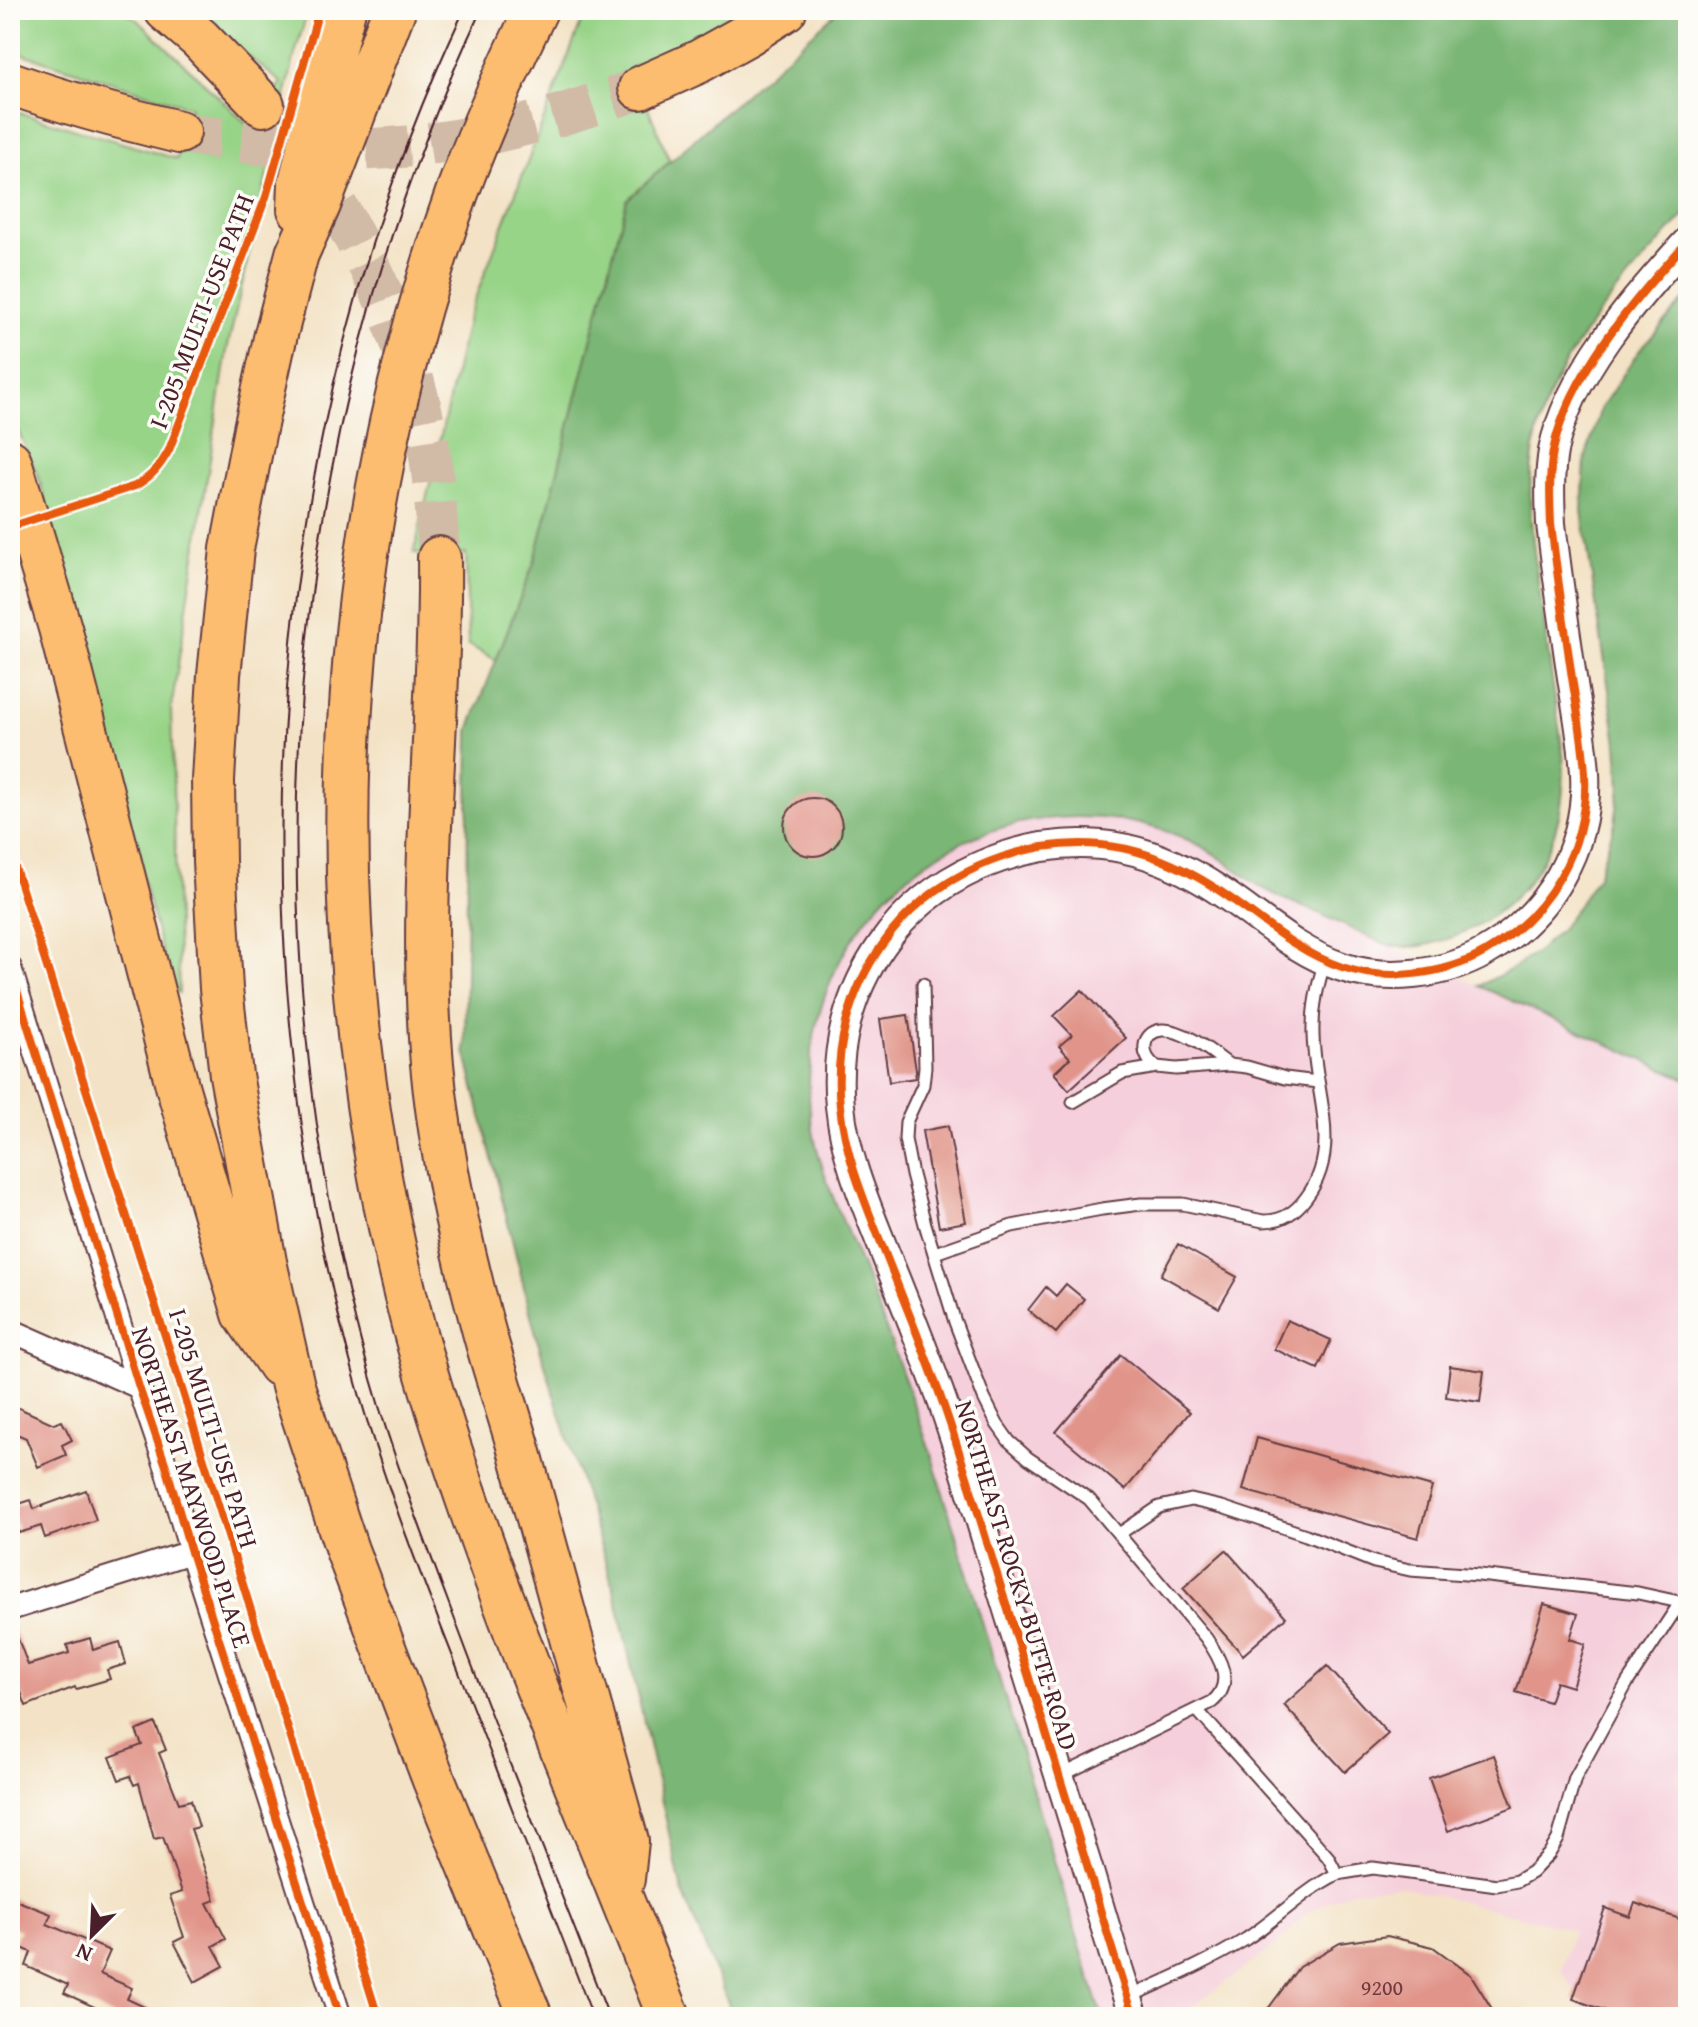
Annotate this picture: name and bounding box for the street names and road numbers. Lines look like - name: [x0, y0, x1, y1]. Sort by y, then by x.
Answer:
- street label: I-205 MULTI-USE PATH: [138, 188, 264, 434]
- street label: I-205 MULTI-USE PATH: [159, 1303, 269, 1553]
- street label: NORTHEAST MAYWOOD PLACE: [122, 1321, 262, 1653]
- street label: NORTHEAST ROCKY BUTTE ROAD: [945, 1395, 1089, 1755]

